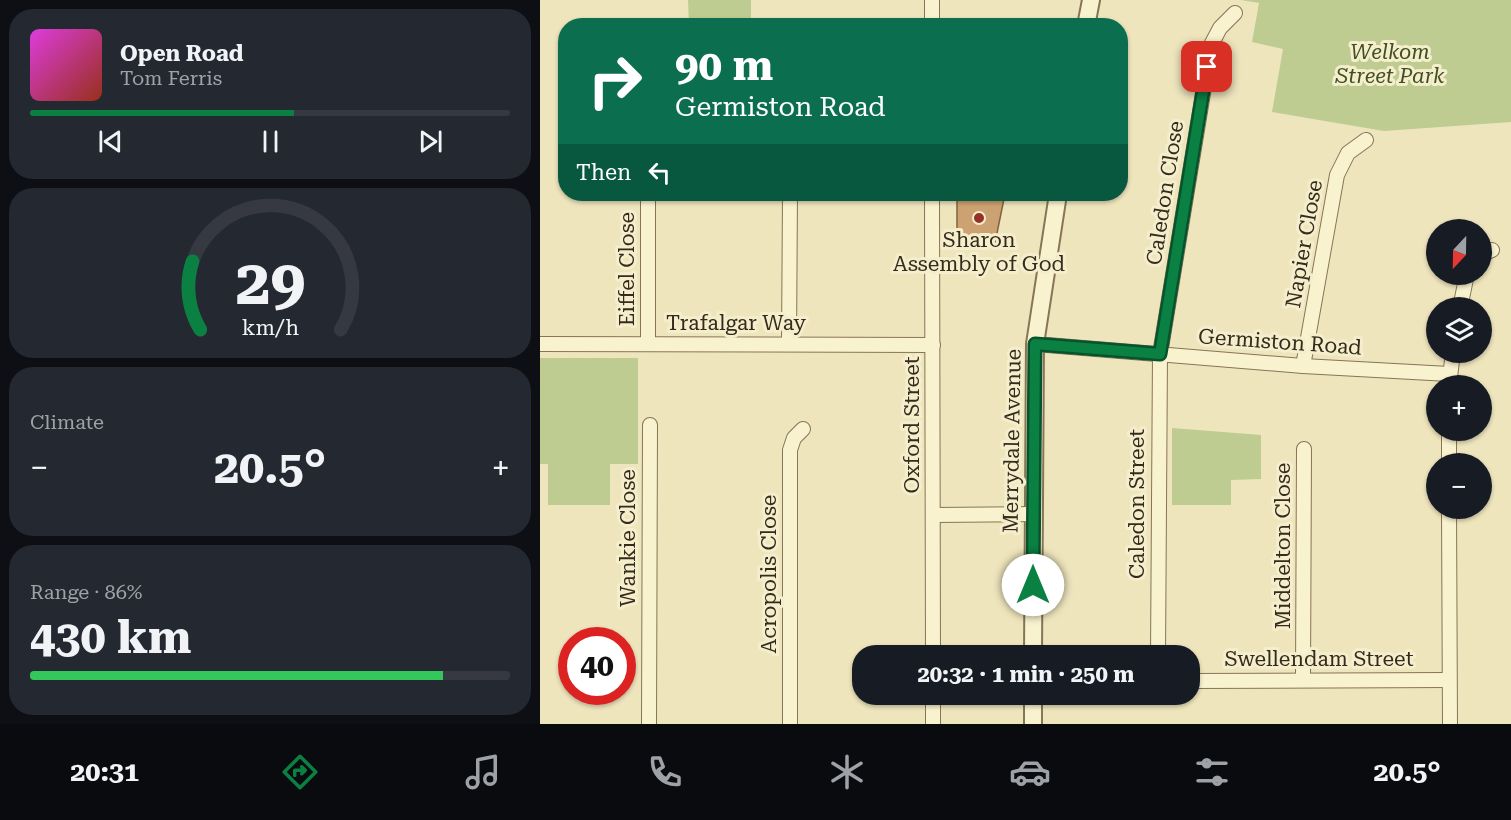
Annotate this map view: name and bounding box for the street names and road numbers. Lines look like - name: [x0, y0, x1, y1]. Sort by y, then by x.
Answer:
- street label: Caledon Close: [1142, 119, 1188, 267]
- street label: Napier Close: [1281, 178, 1327, 310]
- street label: Eiffel Close: [615, 212, 639, 326]
- street label: Trafalgar Way: [666, 311, 807, 335]
- street label: Germiston Road: [1197, 324, 1363, 360]
- street label: Merrydale Avenue: [998, 349, 1026, 533]
- street label: Oxford Street: [900, 356, 924, 494]
- street label: Caledon Street: [1125, 429, 1149, 579]
- street label: Middelton Close: [1271, 463, 1295, 629]
- street label: Wankie Close: [616, 469, 640, 607]
- street label: Acropolis Close: [757, 495, 781, 653]
- street label: Swellendam Street: [1225, 647, 1414, 671]

